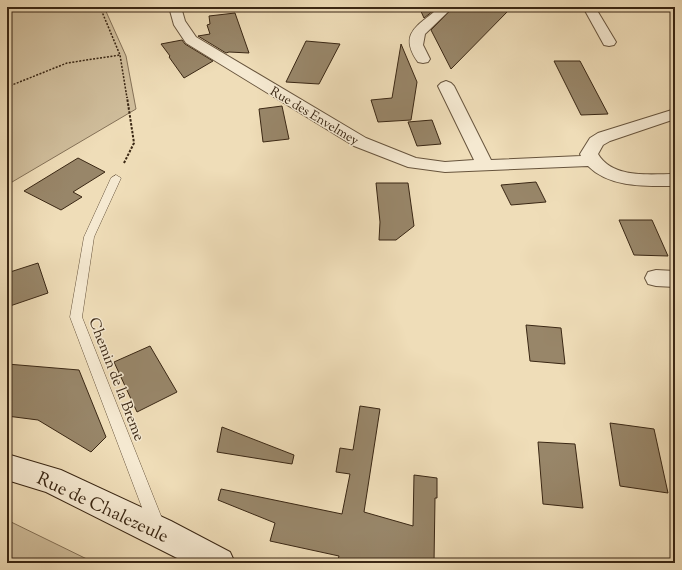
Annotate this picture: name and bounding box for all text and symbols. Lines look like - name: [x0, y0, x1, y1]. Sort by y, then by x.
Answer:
- street label: Rue des Envelmey: [266, 83, 362, 151]
- street label: Chemin de la Breme: [82, 315, 149, 444]
- street label: Rue de Chalezeule: [32, 467, 172, 551]

